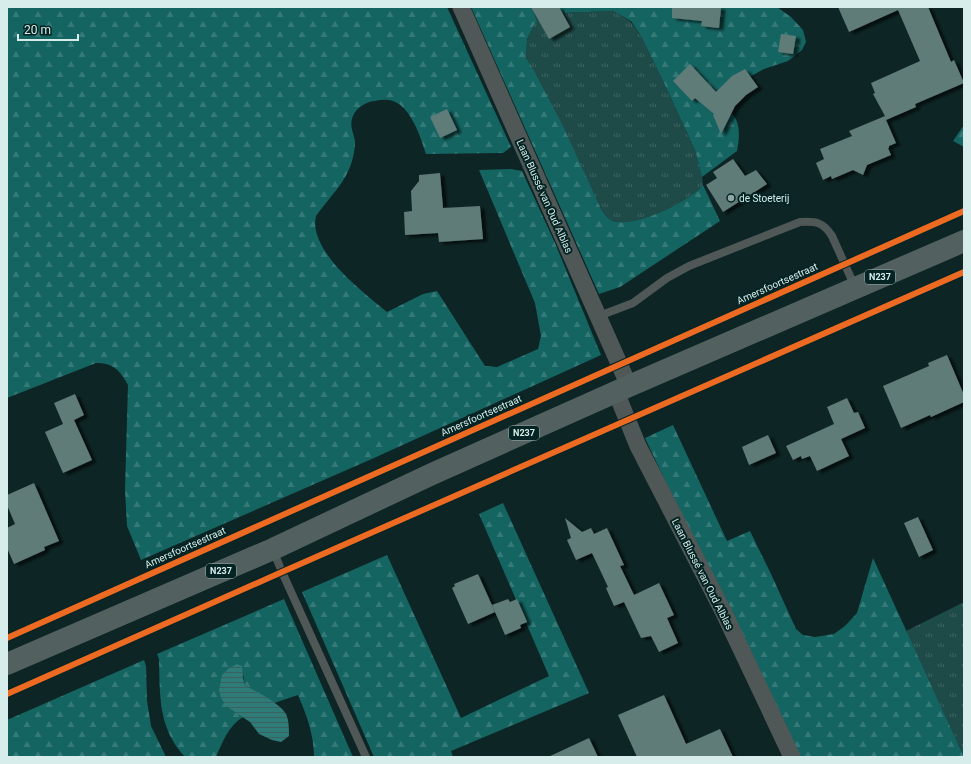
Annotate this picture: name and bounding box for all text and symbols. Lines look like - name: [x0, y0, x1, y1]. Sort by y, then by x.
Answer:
- scale bar: [18, 16, 78, 42]
- text: 20 m: [24, 23, 51, 37]
- street label: Laan Blussé van Oud Alblas: [515, 138, 575, 255]
- marker: de Stoeterij: [726, 193, 736, 203]
- place label: de Stoeterij: [739, 193, 789, 204]
- street label: Amersfoortsestraat: [735, 261, 819, 306]
- road number: N237: [865, 270, 895, 284]
- street label: Amersfoortsestraat: [439, 393, 523, 438]
- road number: N237: [509, 426, 539, 440]
- street label: Laan Blussé van Oud Alblas: [670, 517, 735, 631]
- street label: Amersfoortsestraat: [143, 525, 227, 570]
- road number: N237: [206, 564, 236, 578]

